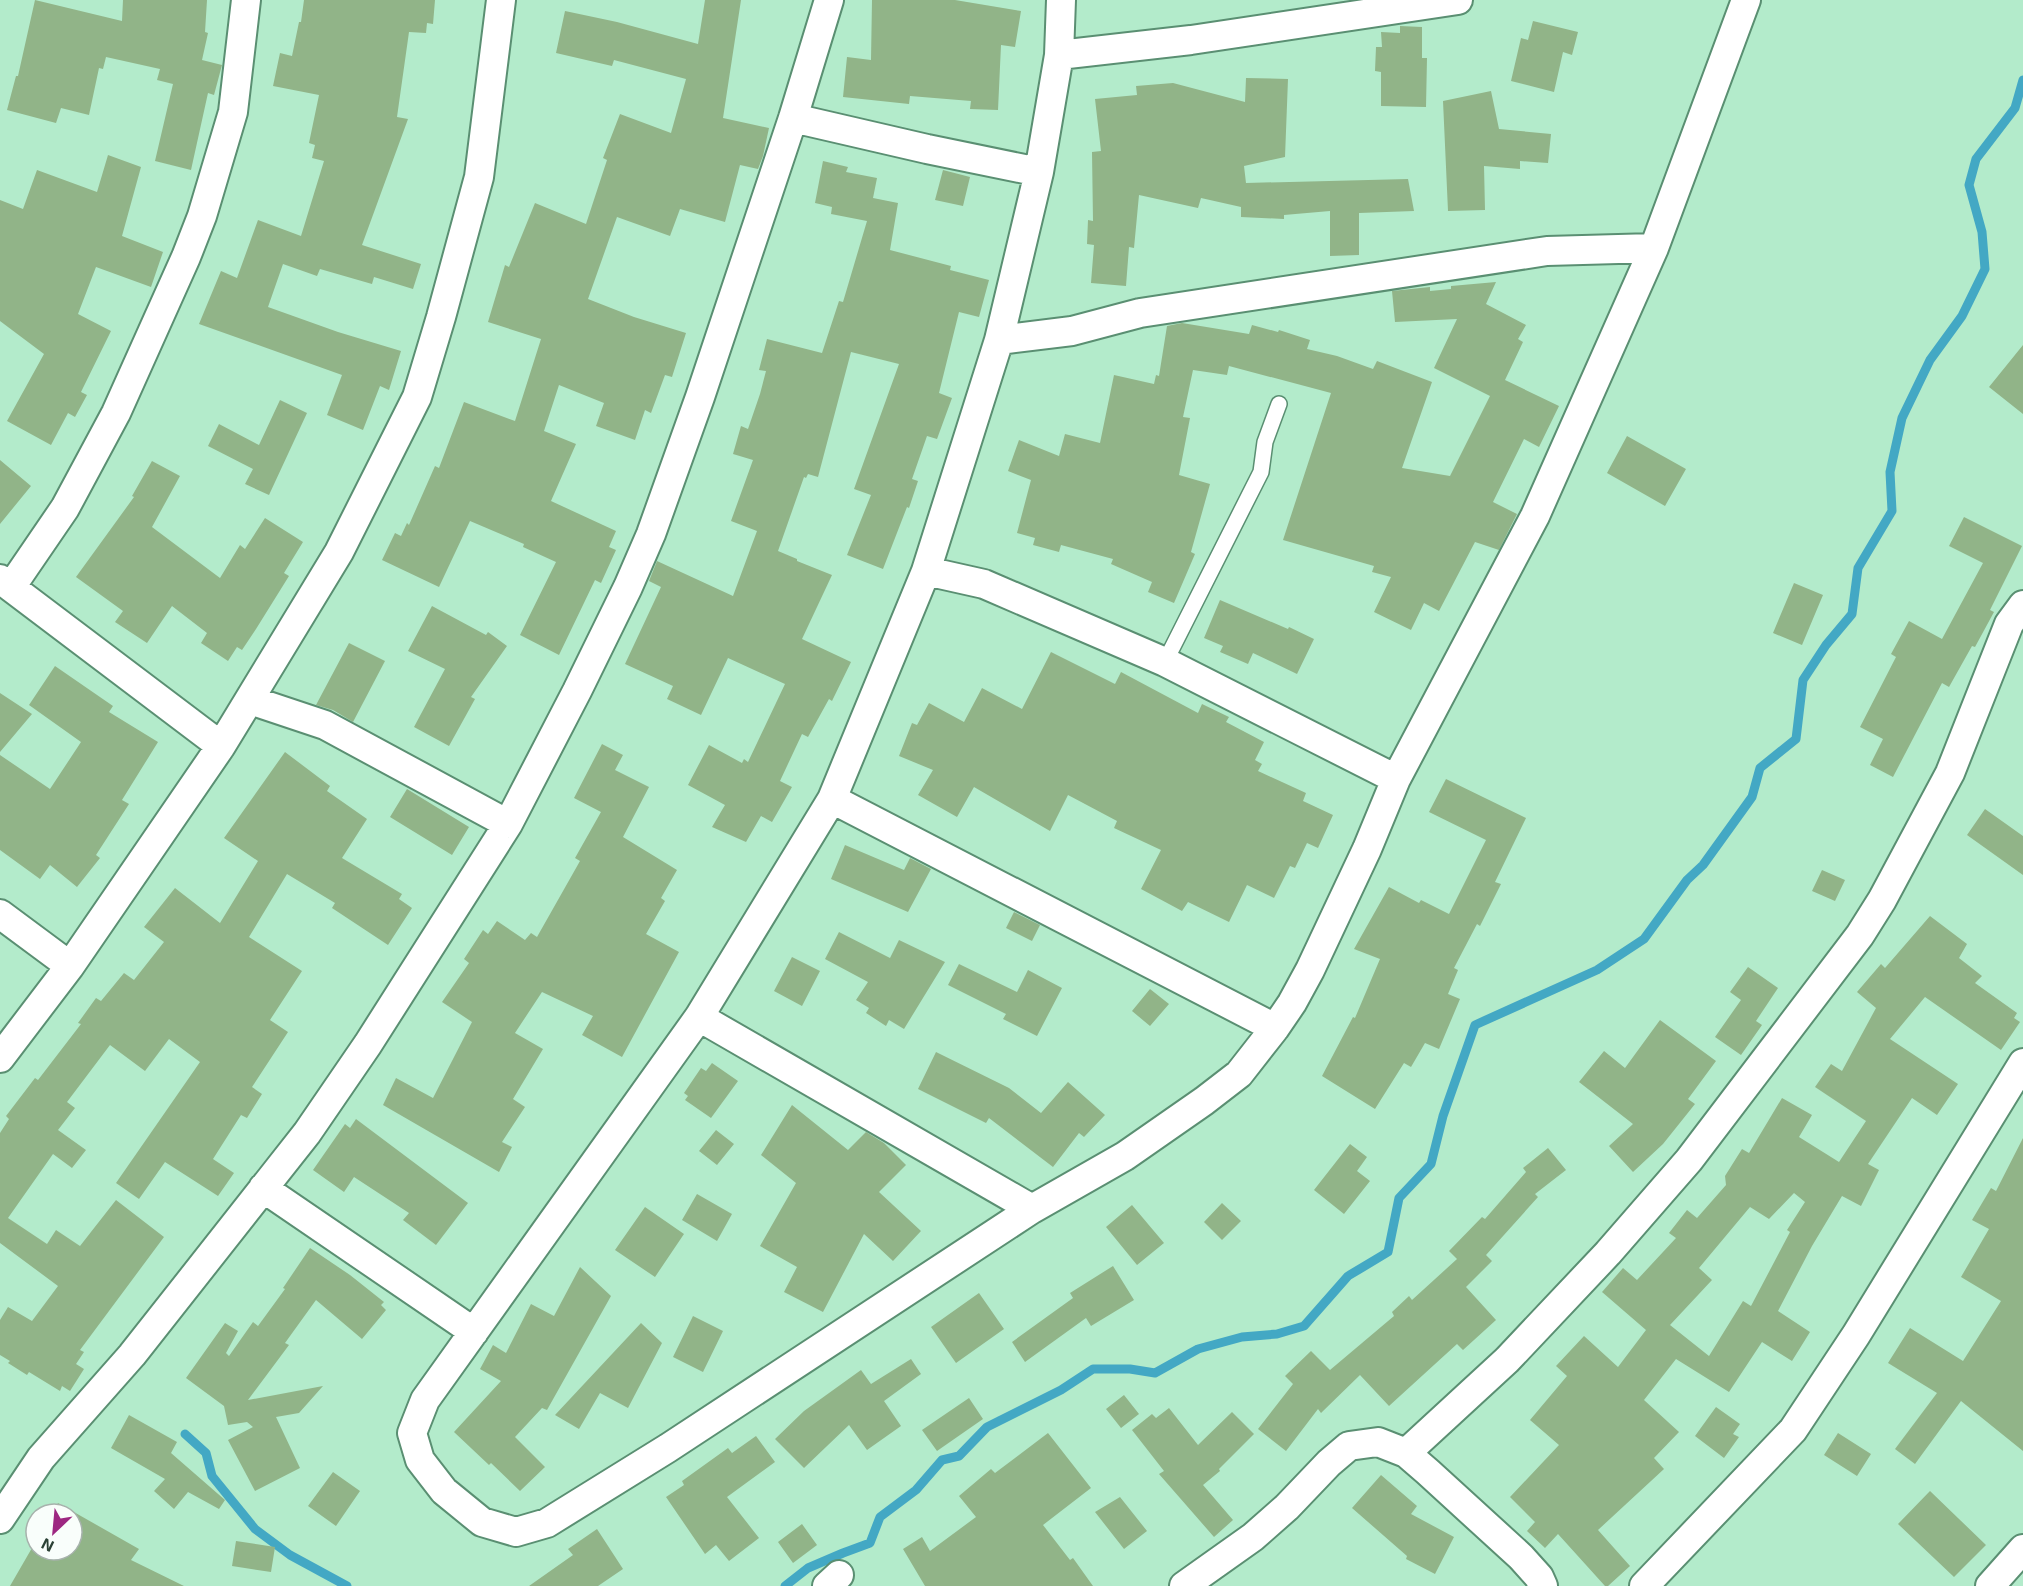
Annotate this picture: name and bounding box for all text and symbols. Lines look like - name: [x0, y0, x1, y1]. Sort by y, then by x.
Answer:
- north arrow: [24, 1502, 84, 1562]
- text: N: [38, 1535, 57, 1557]

